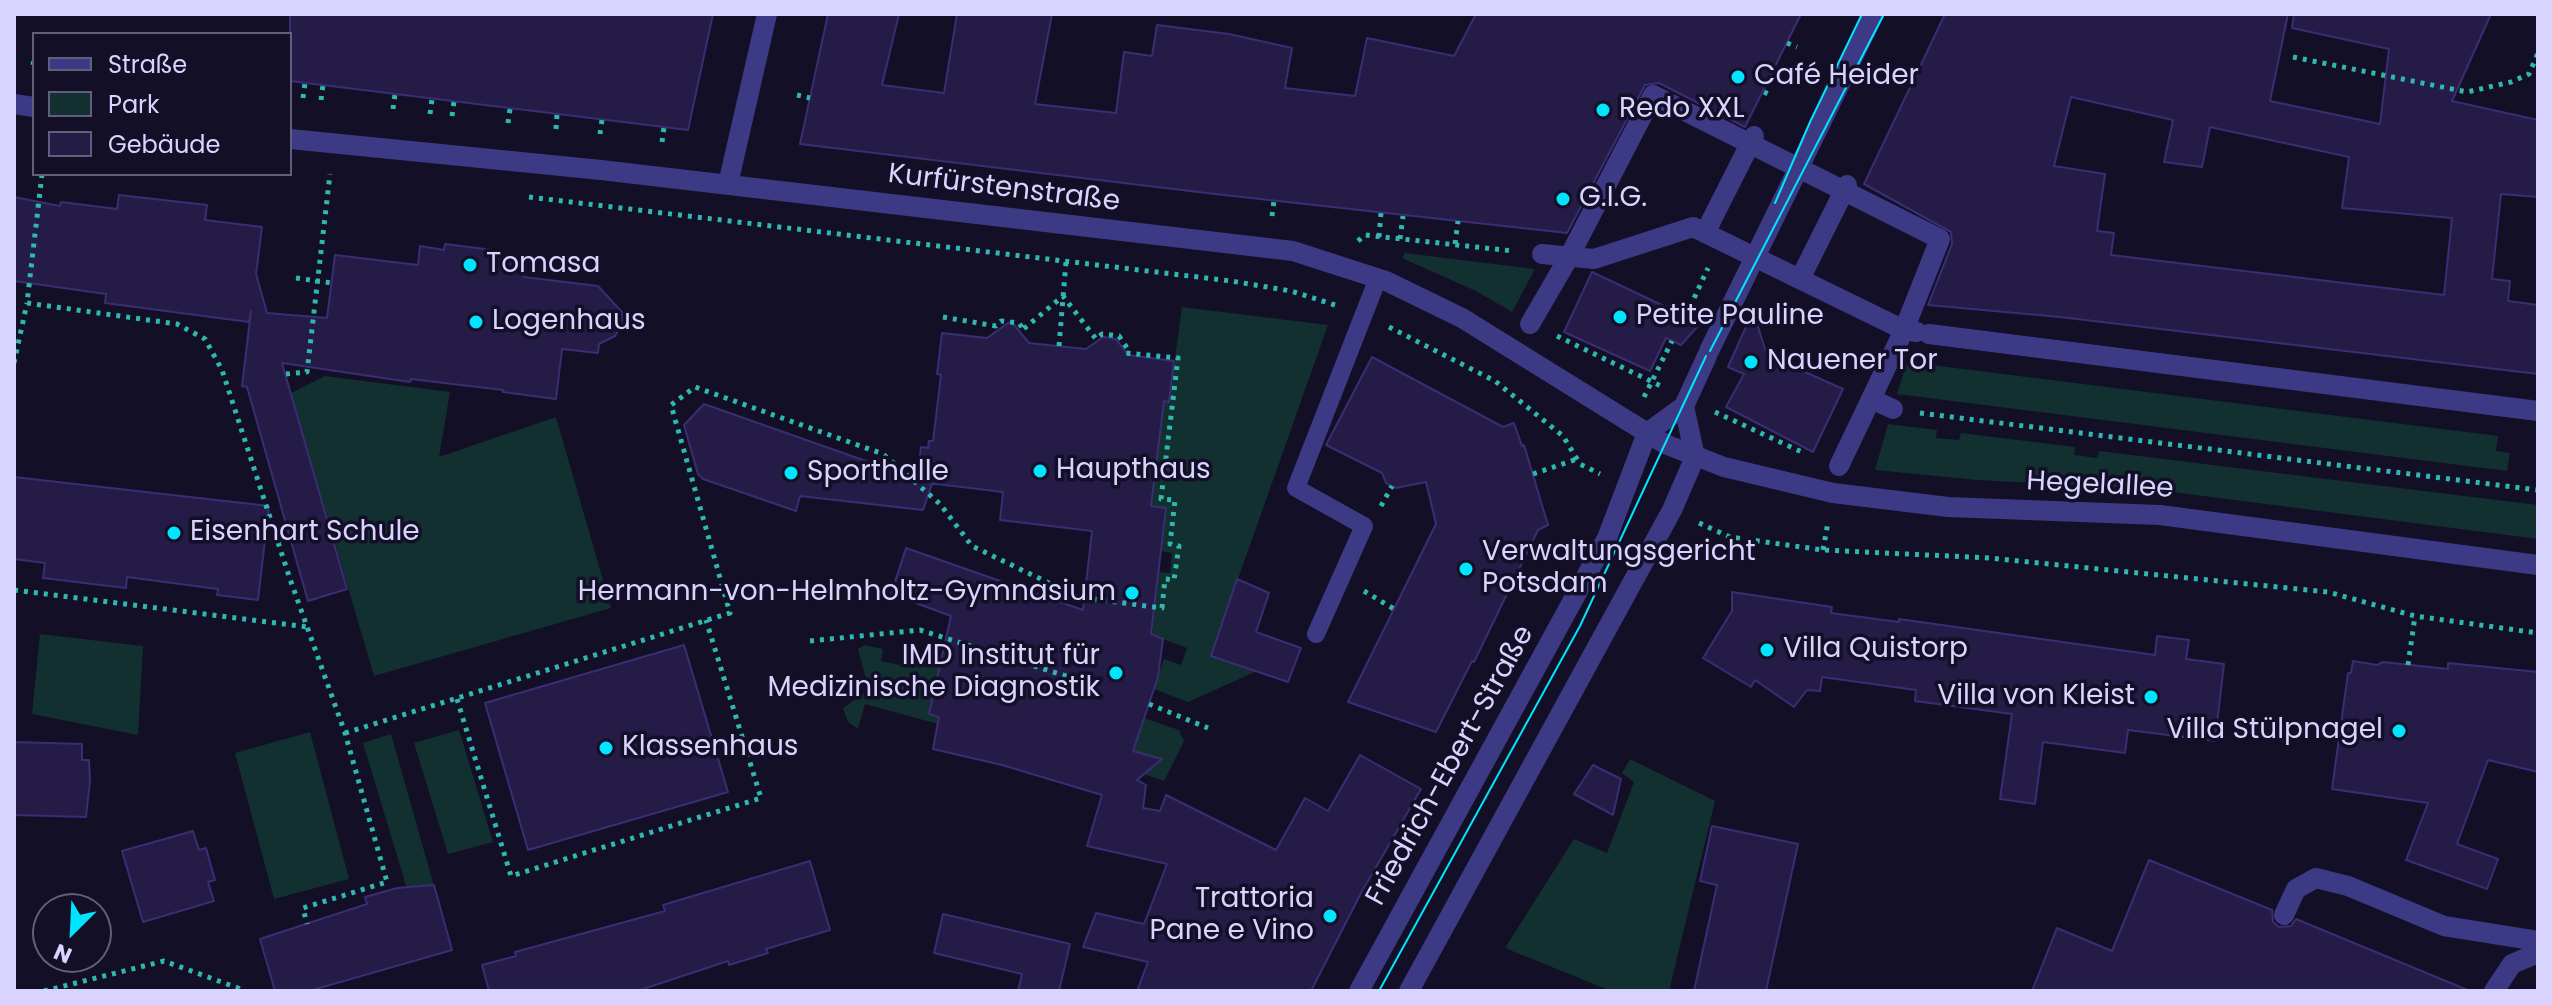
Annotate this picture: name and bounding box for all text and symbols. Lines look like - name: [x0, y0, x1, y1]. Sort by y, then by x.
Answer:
- legend: [32, 32, 292, 176]
- text: Straße: [108, 48, 187, 81]
- place label: Café Heider: [1754, 60, 1919, 94]
- marker: Café Heider: [1729, 68, 1747, 86]
- text: Park: [108, 88, 159, 121]
- place label: Redo XXL: [1619, 93, 1745, 127]
- marker: Redo XXL: [1594, 101, 1612, 119]
- text: Gebäude: [108, 128, 220, 161]
- street label: Kurfürstenstraße: [886, 158, 1122, 220]
- place label: G.I.G.: [1579, 182, 1647, 216]
- marker: G.I.G.: [1554, 190, 1572, 208]
- place label: Tomasa: [486, 248, 600, 282]
- marker: Tomasa: [461, 256, 479, 274]
- place label: Petite Pauline: [1636, 300, 1824, 334]
- place label: Logenhaus: [492, 305, 646, 339]
- marker: Petite Pauline: [1611, 308, 1629, 326]
- marker: Logenhaus: [467, 313, 485, 331]
- place label: Nauener Tor: [1767, 345, 1938, 379]
- marker: Nauener Tor: [1742, 353, 1760, 371]
- place label: Haupthaus: [1056, 454, 1211, 488]
- place label: Sporthalle: [807, 456, 949, 490]
- marker: Haupthaus: [1031, 462, 1049, 480]
- marker: Sporthalle: [782, 464, 800, 482]
- street label: Hegelallee: [2026, 465, 2174, 507]
- place label: Eisenhart Schule: [190, 516, 420, 550]
- marker: Eisenhart Schule: [165, 524, 183, 542]
- place label: Verwaltungsgericht Potsdam: [1482, 536, 1756, 602]
- marker: Verwaltungsgericht Potsdam: [1457, 560, 1475, 578]
- place label: Hermann-von-Helmholtz-Gymnasium: [578, 576, 1116, 610]
- marker: Hermann-von-Helmholtz-Gymnasium: [1123, 584, 1141, 602]
- street label: Friedrich-Ebert-Straße: [1360, 620, 1542, 912]
- place label: Villa Quistorp: [1783, 633, 1968, 667]
- place label: IMD Institut für Medizinische Diagnostik: [767, 640, 1100, 706]
- marker: Villa Quistorp: [1758, 641, 1776, 659]
- marker: IMD Institut für Medizinische Diagnostik: [1107, 664, 1125, 682]
- place label: Villa von Kleist: [1937, 680, 2135, 714]
- marker: Villa von Kleist: [2142, 688, 2160, 706]
- place label: Villa Stülpnagel: [2167, 714, 2383, 748]
- marker: Villa Stülpnagel: [2390, 722, 2408, 740]
- place label: Klassenhaus: [622, 731, 798, 765]
- marker: Klassenhaus: [597, 739, 615, 757]
- place label: Trattoria Pane e Vino: [1150, 883, 1314, 949]
- north arrow: [32, 893, 112, 973]
- marker: Trattoria Pane e Vino: [1321, 907, 1339, 925]
- text: N: [49, 936, 77, 971]

